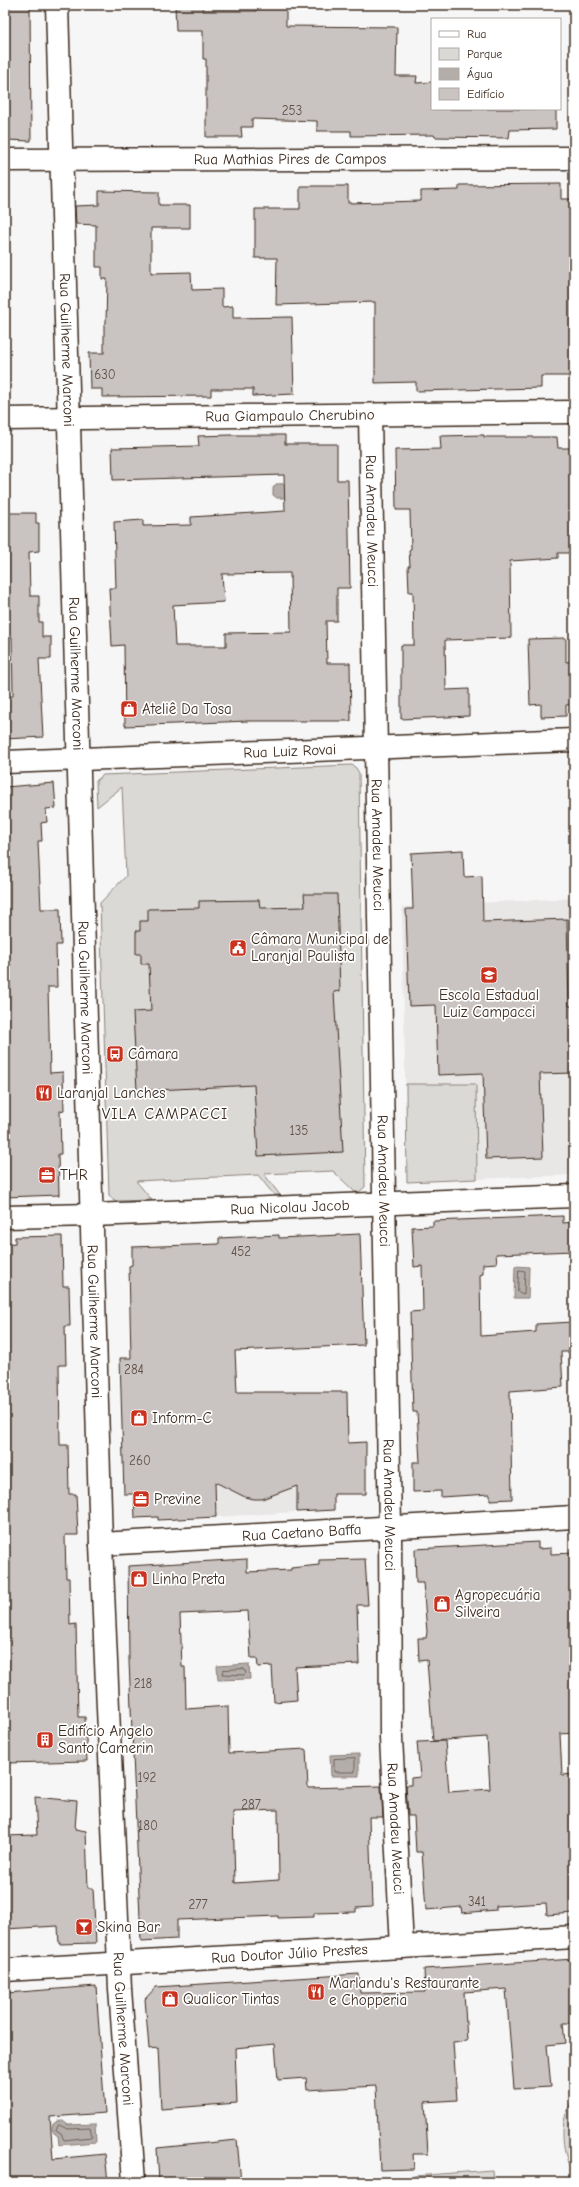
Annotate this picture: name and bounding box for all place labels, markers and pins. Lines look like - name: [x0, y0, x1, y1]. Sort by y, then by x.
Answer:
- shop icon: Ateliê Da Tosa: [119, 699, 139, 719]
- place label: Ateliê Da Tosa: [142, 700, 232, 718]
- place label: Câmara Municipal de Laranjal Paulista: [251, 930, 389, 965]
- public building icon: Câmara Municipal de Laranjal Paulista: [228, 938, 248, 958]
- school or university icon: Escola Estadual Luiz Campacci: [479, 965, 499, 985]
- place label: Escola Estadual Luiz Campacci: [439, 986, 539, 1021]
- bus stop icon: Câmara: [105, 1044, 125, 1064]
- place label: Câmara: [128, 1045, 179, 1063]
- restaurant icon: Laranjal Lanches: [34, 1083, 54, 1103]
- place label: Laranjal Lanches: [57, 1084, 166, 1102]
- office icon: THR: [37, 1165, 57, 1185]
- place label: THR: [60, 1166, 88, 1184]
- shop icon: Inform-C: [129, 1408, 149, 1428]
- place label: Inform-C: [152, 1409, 212, 1427]
- office icon: Previne: [131, 1489, 151, 1509]
- place label: Previne: [154, 1490, 202, 1508]
- shop icon: Linha Preta: [129, 1569, 149, 1589]
- place label: Linha Preta: [152, 1570, 225, 1588]
- place label: Agropecuária Silveira: [455, 1586, 541, 1621]
- shop icon: Agropecuária Silveira: [432, 1594, 452, 1614]
- place label: Edifício Angelo Santo Camerin: [58, 1722, 154, 1757]
- building icon: Edifício Angelo Santo Camerin: [35, 1730, 55, 1750]
- bar icon: Skina Bar: [74, 1917, 94, 1937]
- place label: Skina Bar: [97, 1918, 160, 1936]
- place label: Marlandu's Restaurante e Chopperia: [329, 1974, 480, 2009]
- restaurant icon: Marlandu's Restaurante e Chopperia: [306, 1982, 326, 2002]
- shop icon: Qualicor Tintas: [160, 1989, 180, 2009]
- place label: Qualicor Tintas: [183, 1990, 279, 2008]

